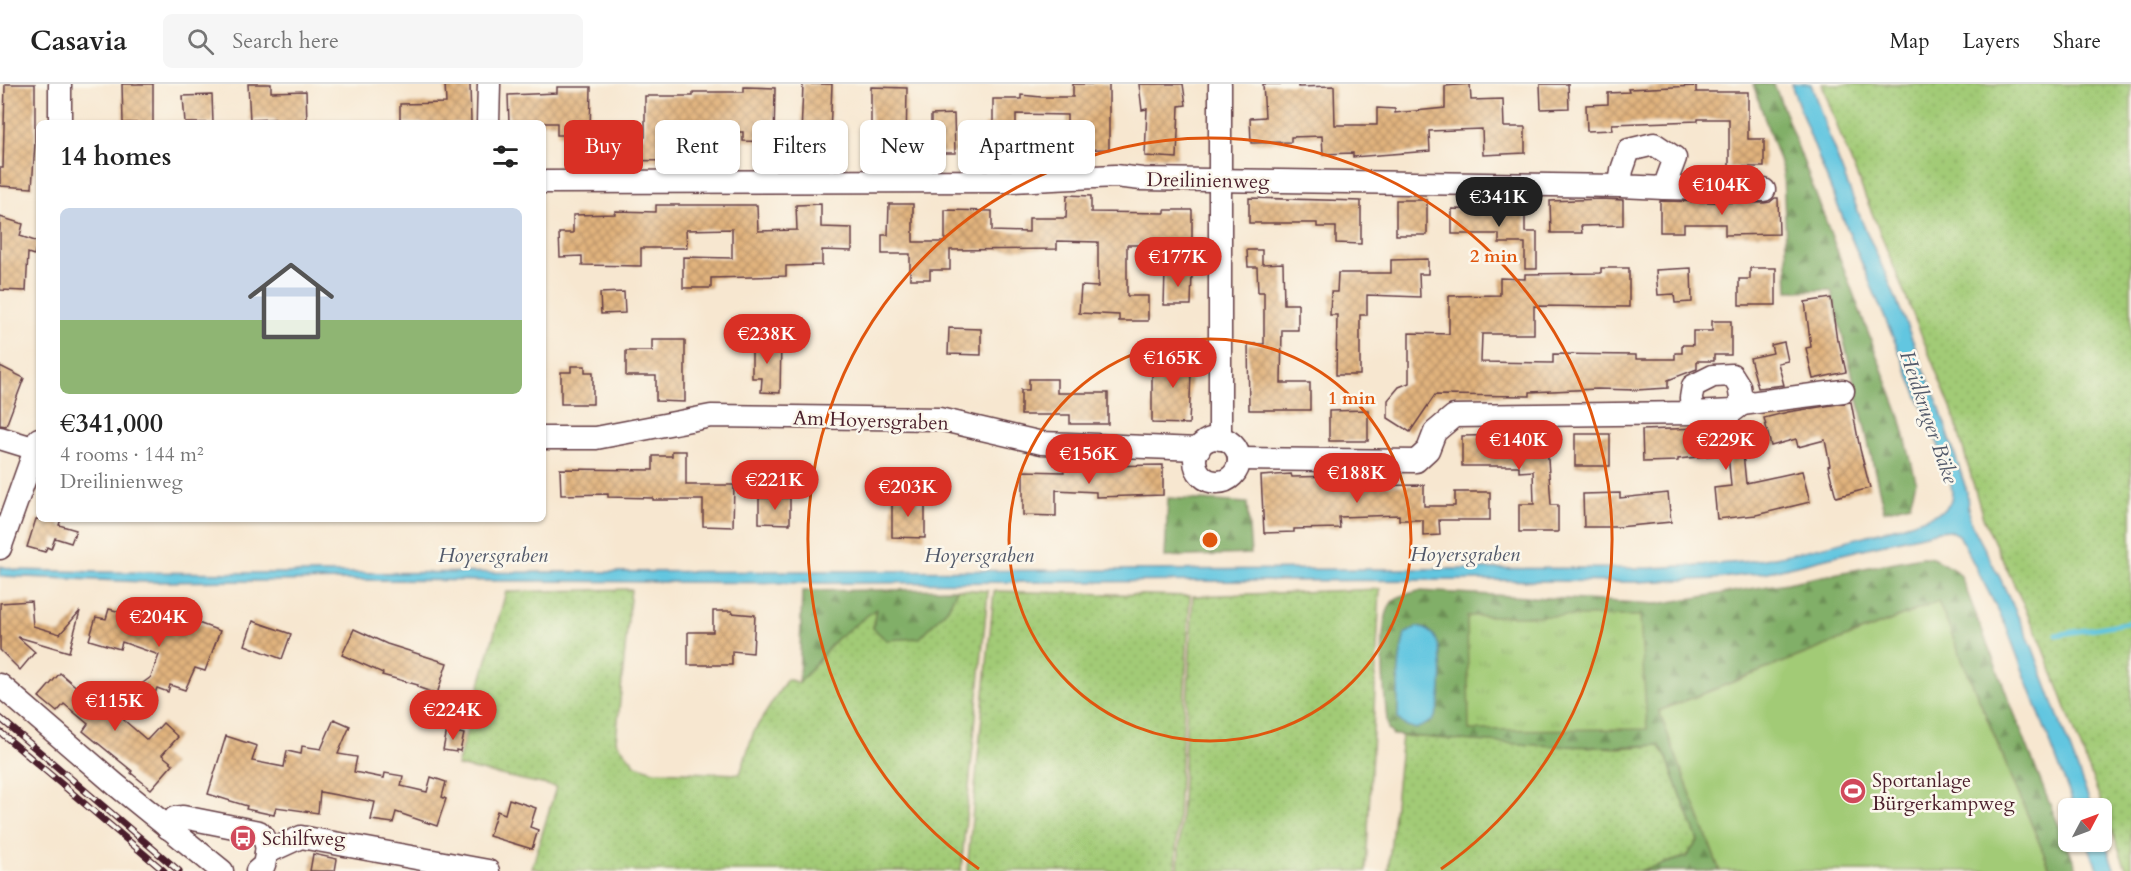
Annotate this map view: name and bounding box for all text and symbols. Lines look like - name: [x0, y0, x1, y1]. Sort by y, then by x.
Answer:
- search box: [163, 14, 583, 68]
- text: Casavia: [30, 22, 127, 60]
- icon: search: [184, 25, 217, 58]
- text: Search here: [232, 26, 339, 56]
- text: Map: [1890, 27, 1930, 56]
- text: Layers: [1963, 27, 2020, 56]
- text: Share: [2053, 27, 2101, 56]
- chip: Buy: [564, 120, 643, 174]
- chip: Rent: [655, 120, 740, 174]
- chip: Filters: [752, 120, 848, 174]
- chip: New: [860, 120, 946, 174]
- chip: Apartment: [958, 120, 1095, 174]
- text: 14 homes: [60, 139, 171, 174]
- icon: filters: [489, 140, 522, 173]
- pin: €104K: [1680, 165, 1764, 216]
- street label: Dreilinienweg: [1146, 166, 1270, 195]
- text: €104K: [1693, 171, 1751, 198]
- pin: €341K: [1457, 177, 1541, 228]
- text: €341K: [1470, 183, 1528, 210]
- pin: €177K: [1136, 237, 1220, 288]
- text: €177K: [1149, 243, 1207, 270]
- text: 2 min: [1470, 244, 1518, 269]
- icon: home: [237, 247, 345, 355]
- pin: €238K: [725, 314, 809, 365]
- text: €238K: [738, 320, 796, 347]
- pin: €165K: [1131, 338, 1215, 389]
- text: €165K: [1144, 344, 1202, 371]
- water label: Heidkruger Bäke: [1892, 347, 1965, 488]
- text: 1 min: [1328, 386, 1376, 411]
- street label: Am Hoyersgraben: [793, 404, 950, 437]
- text: €341,000: [60, 406, 163, 441]
- pin: €140K: [1477, 420, 1561, 471]
- pin: €229K: [1684, 420, 1768, 471]
- text: €140K: [1490, 426, 1548, 453]
- text: €229K: [1697, 426, 1755, 453]
- pin: €156K: [1047, 434, 1131, 485]
- text: €156K: [1060, 440, 1118, 467]
- text: 4 rooms · 144 m²: [60, 441, 204, 468]
- pin: €188K: [1315, 453, 1399, 504]
- text: €188K: [1328, 459, 1386, 486]
- pin: €221K: [733, 460, 817, 511]
- text: €221K: [746, 466, 804, 493]
- pin: €203K: [866, 467, 950, 518]
- text: Dreilinienweg: [60, 468, 183, 495]
- text: €203K: [879, 473, 937, 500]
- centre of rings: [1200, 530, 1220, 550]
- water label: Hoyersgraben: [1410, 540, 1521, 569]
- water label: Hoyersgraben: [438, 541, 549, 570]
- water label: Hoyersgraben: [924, 541, 1035, 570]
- pin: €204K: [117, 597, 201, 648]
- text: €204K: [130, 603, 188, 630]
- pin: €115K: [73, 681, 157, 732]
- text: €115K: [86, 687, 144, 714]
- pin: €224K: [411, 690, 495, 741]
- text: €224K: [424, 696, 482, 723]
- place label: Sportanlage Bürgerkampweg: [1872, 767, 2015, 817]
- sports icon: Sportanlage Bürgerkampweg: [1838, 776, 1868, 806]
- north arrow: [2058, 798, 2112, 852]
- map controls: [2058, 798, 2112, 852]
- bus stop icon: Schilfweg: [228, 823, 258, 853]
- place label: Schilfweg: [262, 825, 346, 852]

